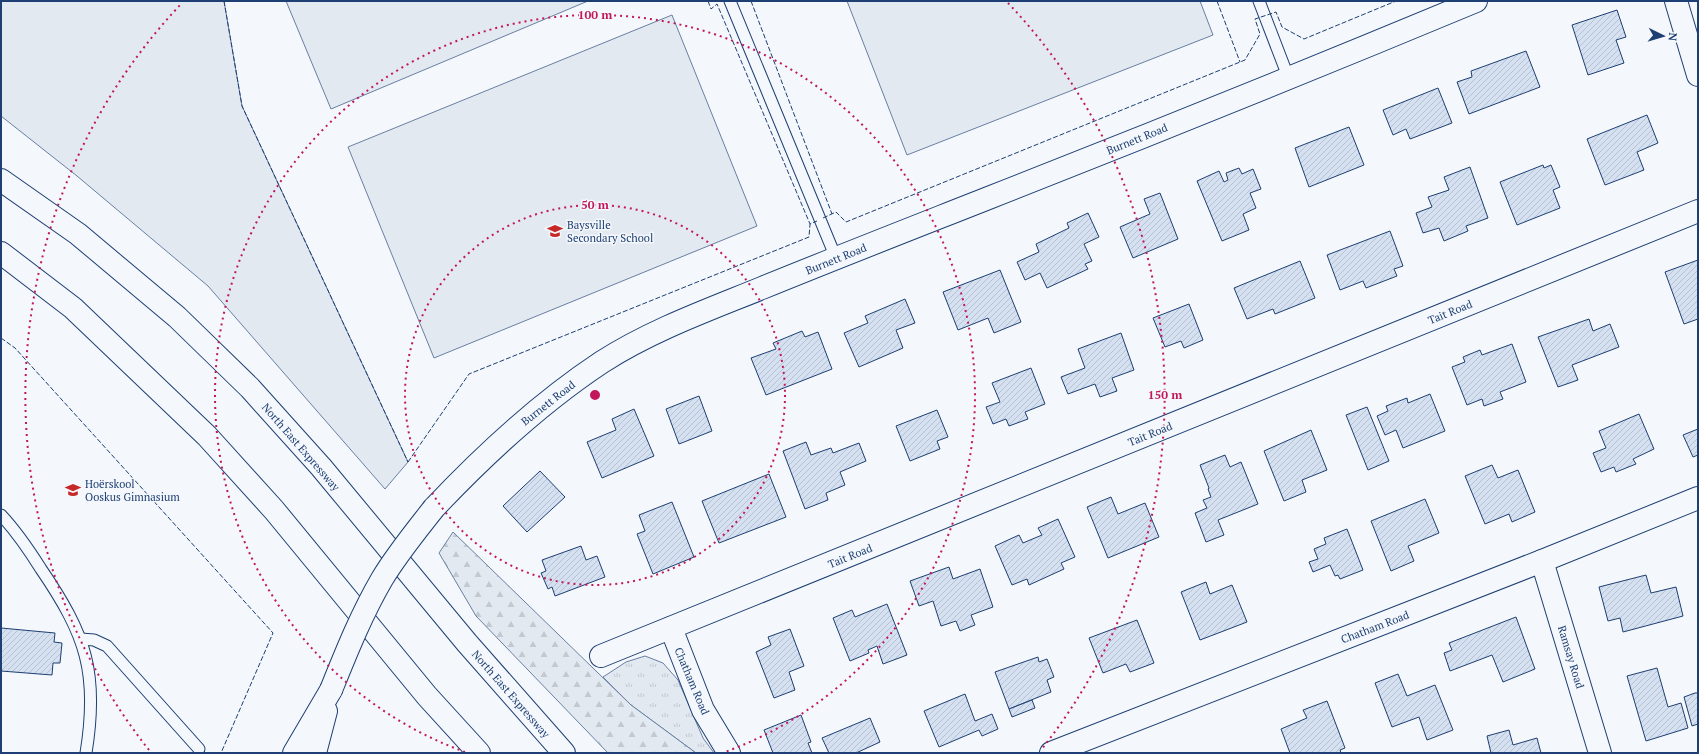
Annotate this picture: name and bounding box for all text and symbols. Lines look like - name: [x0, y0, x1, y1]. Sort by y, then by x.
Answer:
- text: 100 m: [578, 7, 612, 22]
- north arrow: [1643, 16, 1683, 56]
- text: N: [1666, 32, 1680, 42]
- street label: Burnett Road: [1104, 120, 1170, 158]
- text: 50 m: [581, 197, 609, 212]
- place label: Baysville Secondary School: [567, 218, 653, 245]
- school or university icon: Baysville Secondary School: [546, 222, 564, 240]
- street label: Burnett Road: [803, 240, 869, 278]
- street label: Tait Road: [1426, 297, 1474, 327]
- street label: Burnett Road: [518, 378, 578, 428]
- text: 150 m: [1148, 387, 1182, 402]
- centre of rings: [588, 388, 602, 402]
- street label: North East Expressway: [259, 400, 343, 494]
- street label: Tait Road: [1126, 419, 1174, 449]
- place label: Hoërskool Ooskus Gimnasium: [85, 477, 180, 504]
- school or university icon: Hoërskool Ooskus Gimnasium: [64, 481, 82, 499]
- street label: Tait Road: [826, 541, 874, 571]
- street label: Chatham Road: [1339, 608, 1411, 646]
- street label: Ramsay Road: [1555, 624, 1587, 690]
- street label: Chatham Road: [672, 645, 712, 717]
- street label: North East Expressway: [469, 647, 553, 741]

